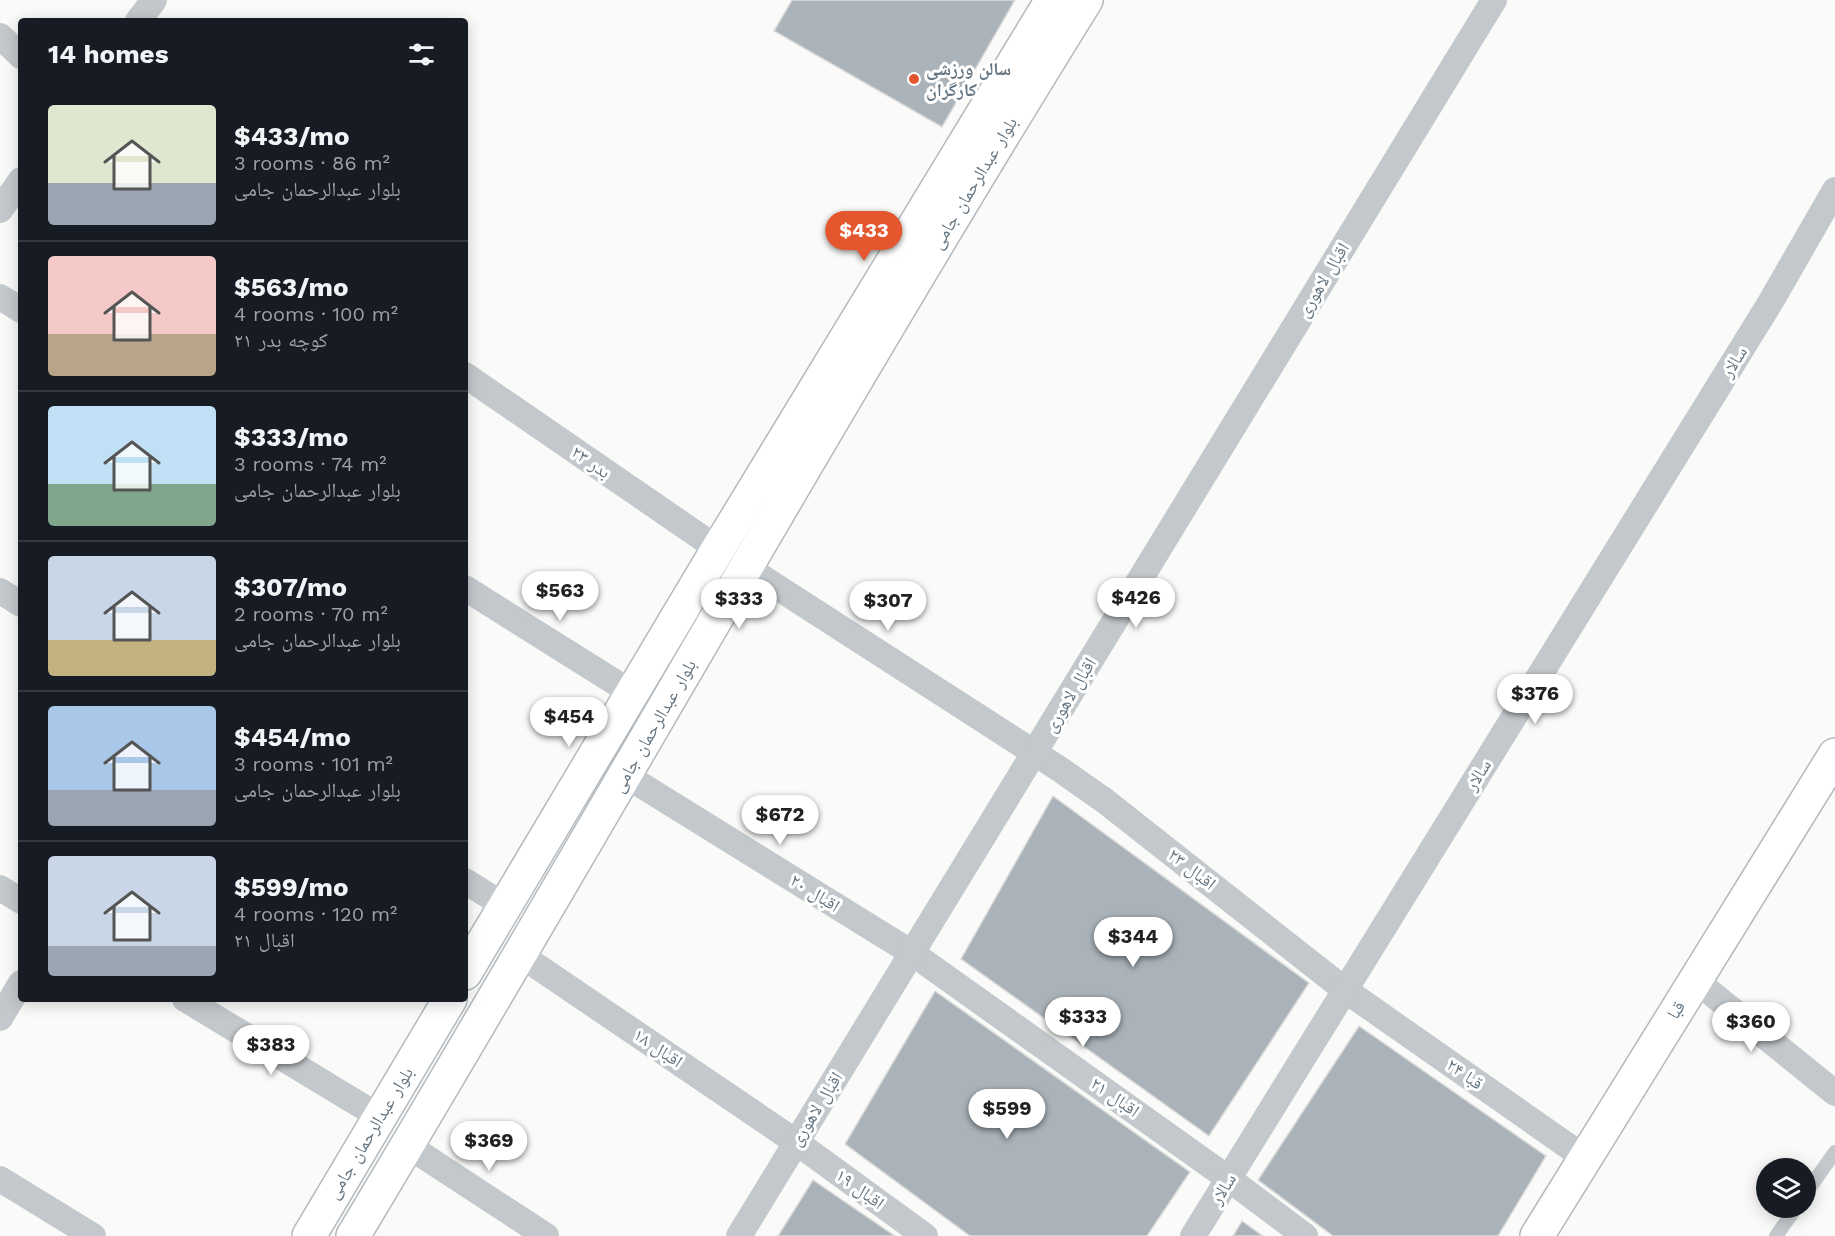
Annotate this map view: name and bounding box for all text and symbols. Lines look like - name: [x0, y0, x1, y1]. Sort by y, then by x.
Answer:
- icon: filters: [405, 38, 438, 71]
- text: 14 homes: [48, 39, 169, 69]
- place label: سالن ورزشی کارگران: [926, 58, 1011, 101]
- marker: سالن ورزشی کارگران: [907, 72, 921, 86]
- street label: بلوار عبدالرحمان جامی: [926, 113, 1022, 253]
- text: $433/mo: [234, 121, 350, 151]
- icon: home: [96, 129, 168, 201]
- text: 3 rooms · 86 m²: [234, 151, 390, 175]
- text: بلوار عبدالرحمان جامی: [234, 177, 401, 201]
- pin: $433: [828, 211, 900, 262]
- text: $433: [839, 218, 889, 242]
- street label: اقبال لاهوری: [1292, 239, 1354, 321]
- text: $563/mo: [234, 272, 349, 302]
- icon: home: [96, 280, 168, 352]
- text: 4 rooms · 100 m²: [234, 302, 398, 326]
- text: کوچه بدر ۲۱: [234, 328, 328, 352]
- street label: سالار: [1715, 342, 1751, 382]
- text: $333/mo: [234, 422, 348, 452]
- icon: home: [96, 430, 168, 502]
- street label: بدر ۲۳: [567, 441, 615, 483]
- text: 3 rooms · 74 m²: [234, 452, 387, 476]
- text: بلوار عبدالرحمان جامی: [234, 478, 401, 502]
- pin: $563: [524, 571, 596, 622]
- text: $307/mo: [234, 572, 347, 602]
- text: $563: [536, 578, 584, 602]
- pin: $426: [1100, 578, 1172, 629]
- pin: $333: [703, 579, 775, 630]
- icon: home: [96, 580, 168, 652]
- pin: $307: [852, 581, 924, 632]
- text: $426: [1111, 585, 1161, 609]
- text: $333: [715, 586, 763, 610]
- text: $307: [863, 588, 913, 612]
- text: 2 rooms · 70 m²: [234, 602, 388, 626]
- text: بلوار عبدالرحمان جامی: [234, 628, 401, 652]
- street label: اقبال لاهوری: [1039, 654, 1101, 736]
- street label: بلوار عبدالرحمان جامی: [607, 655, 701, 796]
- pin: $376: [1499, 674, 1571, 725]
- text: $376: [1511, 681, 1559, 705]
- pin: $454: [533, 697, 605, 748]
- text: $454: [544, 704, 594, 728]
- text: $454/mo: [234, 722, 351, 752]
- icon: home: [96, 730, 168, 802]
- text: 3 rooms · 101 m²: [234, 752, 393, 776]
- street label: سالار: [1459, 755, 1495, 795]
- text: بلوار عبدالرحمان جامی: [234, 778, 401, 802]
- pin: $672: [744, 795, 816, 846]
- text: $672: [756, 802, 804, 826]
- street label: اقبال ۲۳: [1164, 843, 1220, 895]
- street label: اقبال ۲۰: [786, 869, 844, 917]
- text: $599/mo: [234, 872, 349, 902]
- icon: home: [96, 880, 168, 952]
- text: 4 rooms · 120 m²: [234, 902, 397, 926]
- pin: $344: [1097, 917, 1169, 968]
- text: $344: [1108, 924, 1158, 948]
- text: اقبال ۲۱: [234, 928, 295, 952]
- pin: $333: [1047, 997, 1119, 1048]
- street label: قبا: [1662, 997, 1690, 1023]
- pin: $360: [1715, 1002, 1787, 1053]
- text: $333: [1059, 1004, 1107, 1028]
- text: $360: [1726, 1009, 1776, 1033]
- street label: اقبال ۱۸: [629, 1024, 687, 1072]
- pin: $383: [235, 1025, 307, 1076]
- text: $383: [247, 1032, 295, 1056]
- street label: قبا ۲۴: [1443, 1054, 1488, 1094]
- street label: بلوار عبدالرحمان جامی: [322, 1063, 418, 1203]
- street label: اقبال لاهوری: [785, 1068, 847, 1150]
- street label: اقبال ۲۱: [1086, 1072, 1144, 1122]
- pin: $599: [971, 1089, 1043, 1140]
- text: $599: [982, 1096, 1032, 1120]
- pin: $369: [453, 1121, 525, 1172]
- text: $369: [464, 1128, 514, 1152]
- map controls: [1756, 1158, 1816, 1218]
- button: layers: [1756, 1158, 1816, 1218]
- street label: اقبال ۱۹: [831, 1164, 889, 1214]
- street label: سالار: [1204, 1169, 1240, 1209]

